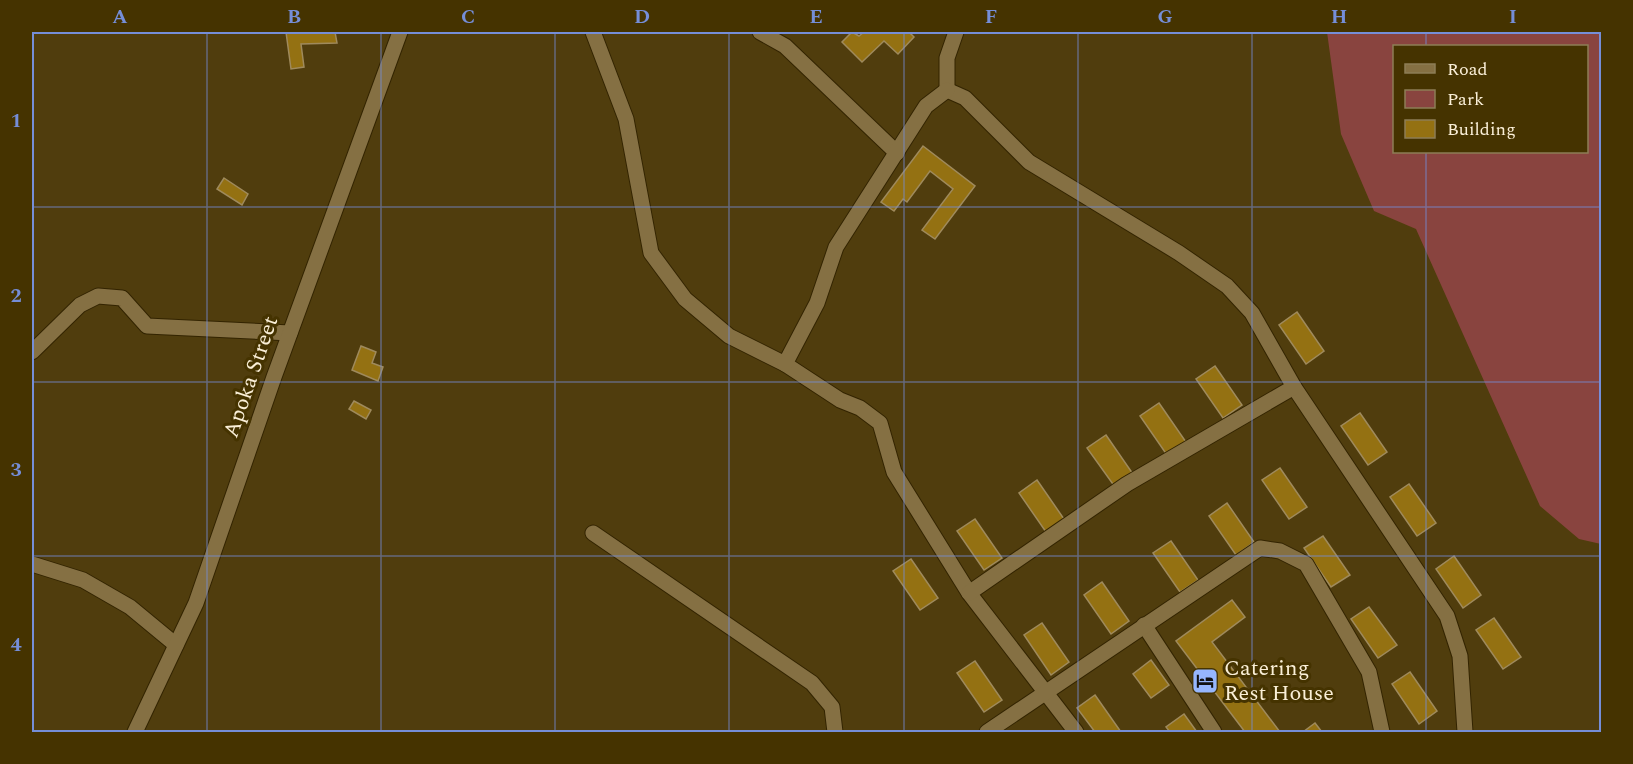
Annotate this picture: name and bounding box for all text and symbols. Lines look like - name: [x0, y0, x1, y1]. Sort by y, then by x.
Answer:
- text: A: [112, 2, 128, 32]
- text: B: [287, 2, 301, 32]
- text: C: [461, 2, 475, 32]
- text: D: [634, 2, 650, 32]
- text: E: [809, 2, 823, 32]
- text: F: [985, 2, 997, 32]
- text: G: [1157, 2, 1173, 32]
- text: H: [1331, 2, 1347, 32]
- text: I: [1509, 2, 1517, 32]
- legend: [1393, 45, 1588, 153]
- text: Road: [1447, 56, 1488, 83]
- text: Park: [1447, 86, 1484, 113]
- text: 1: [10, 106, 22, 136]
- text: Building: [1447, 116, 1516, 143]
- text: 2: [10, 281, 22, 311]
- street label: Apoka Street: [215, 311, 287, 442]
- text: 3: [10, 455, 22, 485]
- text: 4: [10, 630, 22, 660]
- place label: Catering Rest House: [1224, 652, 1334, 710]
- hotel icon: Catering Rest House: [1190, 666, 1220, 696]

